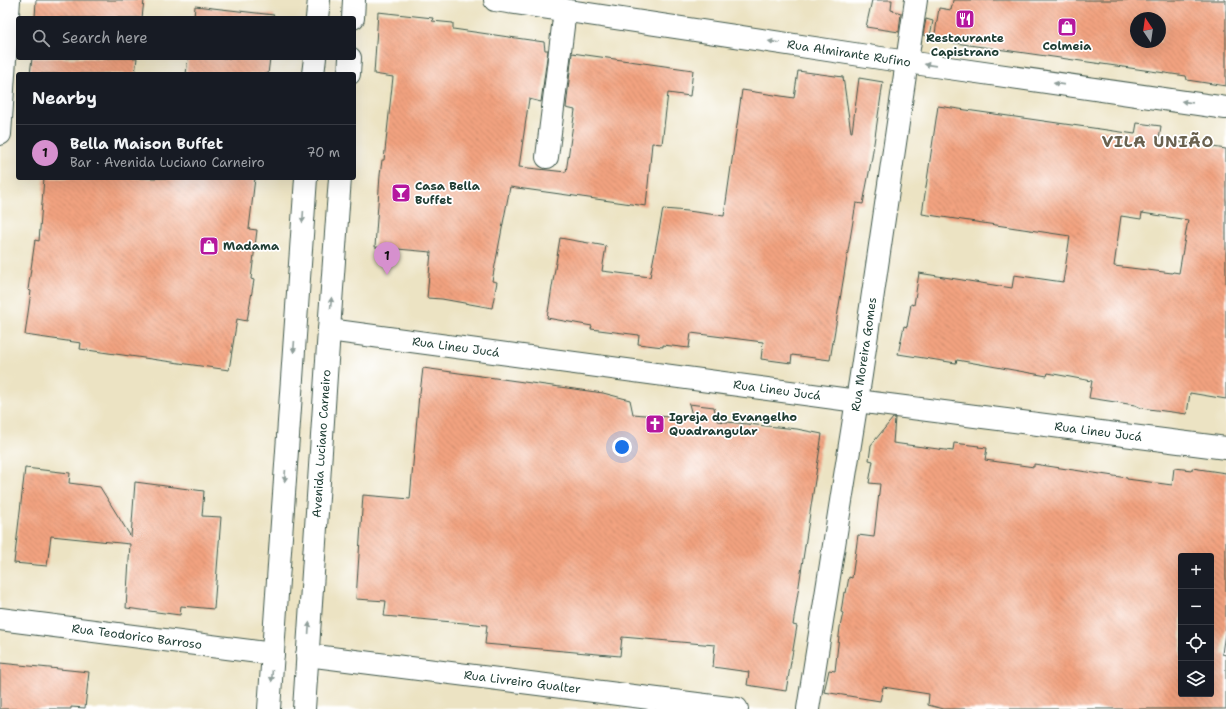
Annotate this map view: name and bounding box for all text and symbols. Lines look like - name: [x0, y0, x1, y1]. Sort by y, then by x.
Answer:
- restaurant icon: Restaurante Capistrano: [954, 8, 976, 30]
- north arrow: [1130, 12, 1166, 48]
- search box: [16, 16, 356, 60]
- shop icon: Colmeia: [1056, 16, 1078, 38]
- icon: search: [30, 27, 52, 49]
- text: Search here: [62, 28, 148, 48]
- place label: Restaurante Capistrano: [926, 30, 1004, 60]
- street label: Rua Almirante Rufino: [786, 36, 912, 70]
- place label: Colmeia: [1043, 38, 1092, 54]
- one-way arrow: [768, 39, 780, 45]
- one-way arrow: [924, 62, 936, 68]
- one-way arrow: [1053, 81, 1065, 87]
- text: Nearby: [32, 87, 97, 109]
- one-way arrow: [1181, 99, 1193, 105]
- district label: VILA UNIÃO: [1102, 131, 1214, 152]
- text: Bella Maison Buffet: [70, 134, 223, 154]
- text: 1: [42, 144, 48, 161]
- text: 70 m: [306, 144, 340, 161]
- text: Bar · Avenida Luciano Carneiro: [70, 154, 265, 171]
- place label: Casa Bella Buffet: [415, 178, 481, 208]
- bar icon: Casa Bella Buffet: [390, 182, 412, 204]
- one-way arrow: [300, 211, 307, 223]
- shop icon: Madama: [198, 235, 220, 257]
- place label: Madama: [223, 238, 280, 254]
- pin: 1: [374, 242, 400, 275]
- street label: Rua Moreira Gomes: [847, 296, 880, 413]
- one-way arrow: [327, 297, 334, 309]
- street label: Rua Lineu Jucá: [411, 333, 501, 361]
- one-way arrow: [291, 341, 298, 353]
- street label: Avenida Luciano Carneiro: [309, 369, 334, 518]
- street label: Rua Lineu Jucá: [732, 376, 822, 404]
- place label: Igreja do Evangelho Quadrangular: [669, 409, 797, 439]
- church icon: Igreja do Evangelho Quadrangular: [644, 413, 666, 435]
- street label: Rua Lineu Jucá: [1054, 418, 1144, 445]
- your location: [612, 437, 632, 457]
- one-way arrow: [282, 470, 289, 482]
- map controls: [1178, 553, 1214, 697]
- button: +: [1178, 553, 1214, 589]
- button: −: [1178, 589, 1214, 625]
- street label: Rua Teodorico Barroso: [71, 620, 203, 653]
- one-way arrow: [306, 622, 313, 634]
- button: locate: [1178, 625, 1214, 661]
- button: layers: [1178, 661, 1214, 697]
- street label: Rua Livreiro Gualter: [463, 667, 582, 697]
- one-way arrow: [268, 670, 275, 682]

